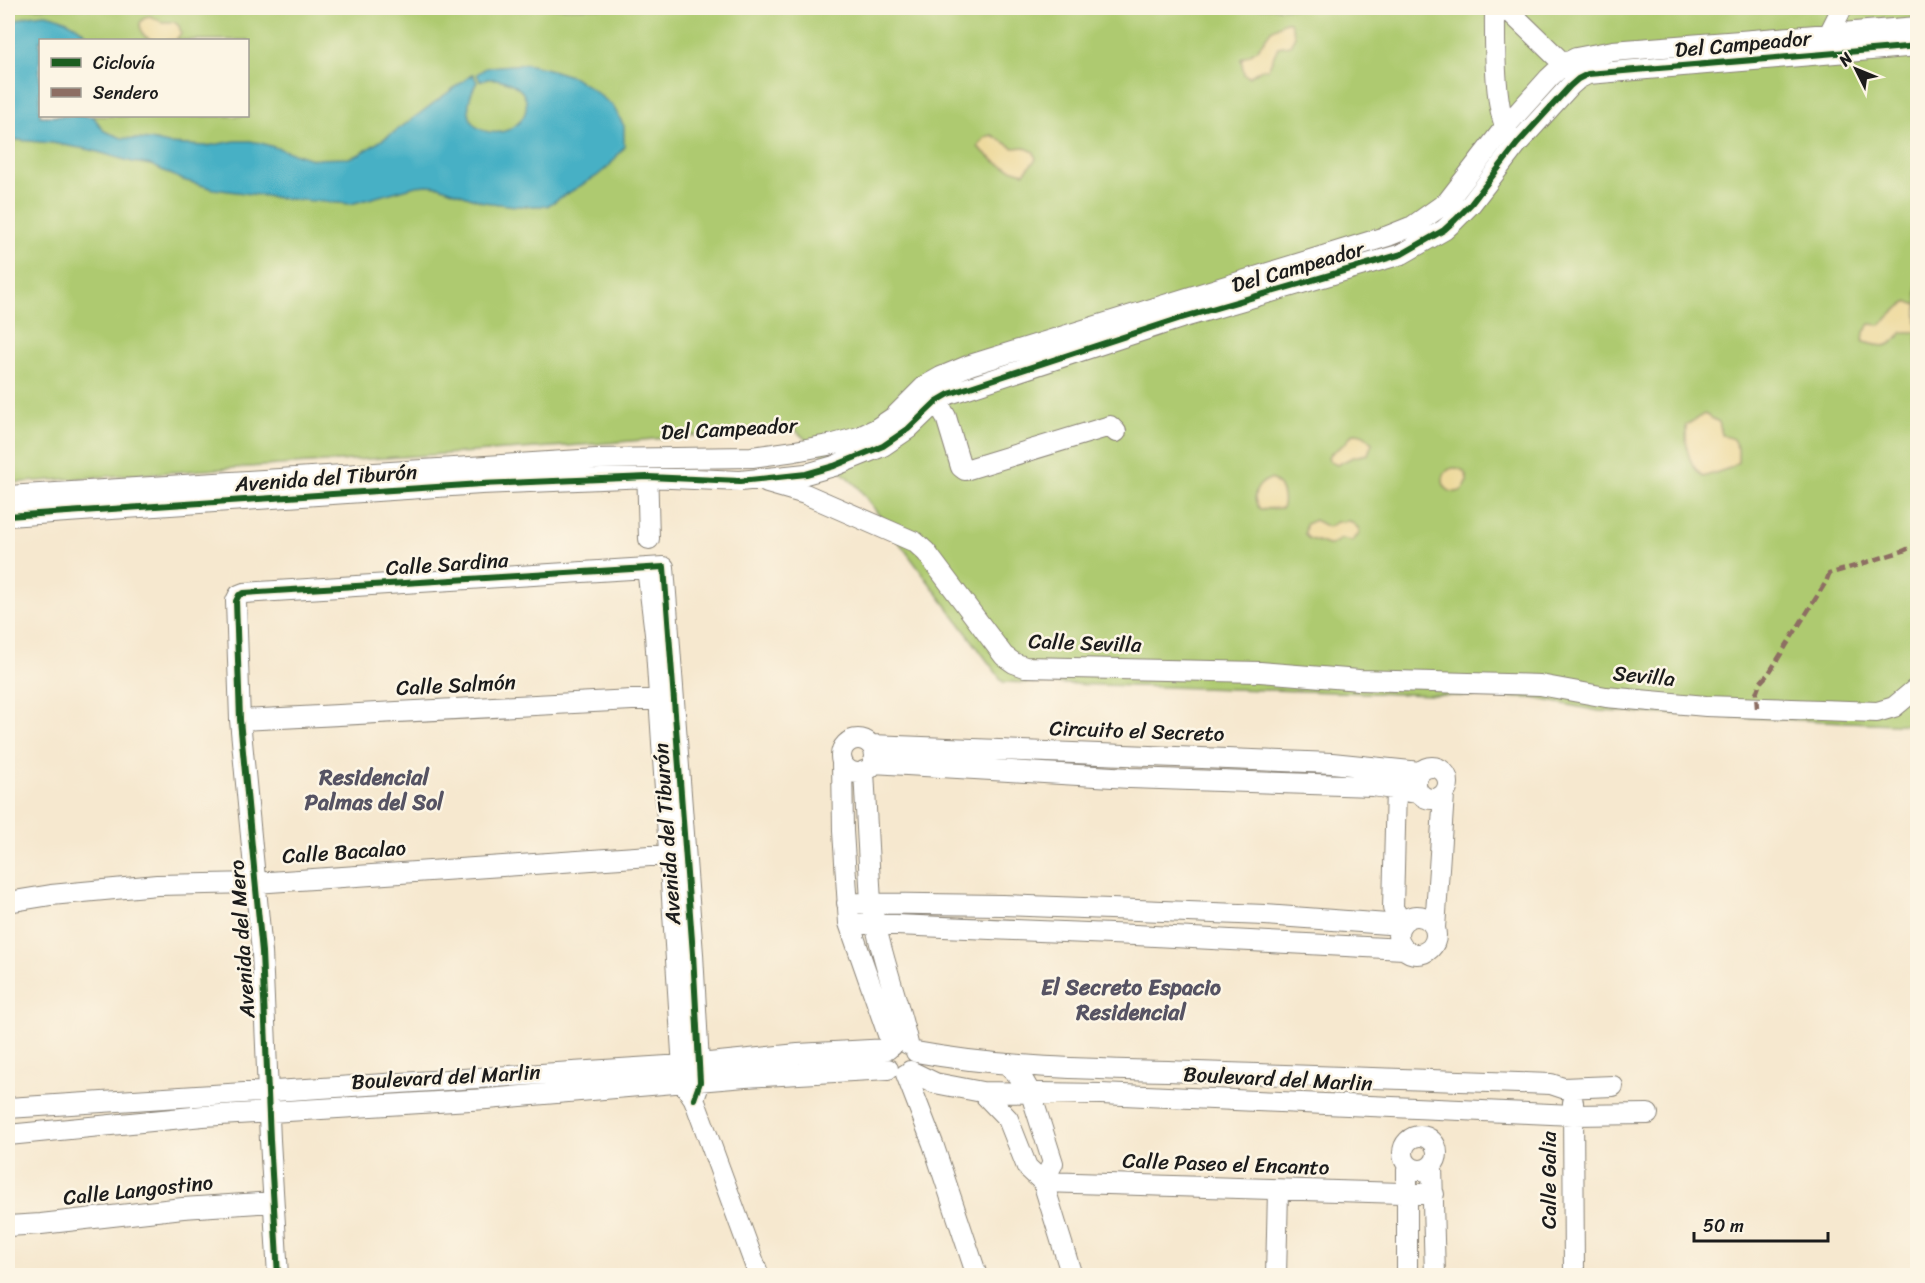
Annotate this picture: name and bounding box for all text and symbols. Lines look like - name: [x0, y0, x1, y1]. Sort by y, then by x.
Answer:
- street label: Del Campeador: [1673, 19, 1814, 69]
- legend: [39, 39, 249, 117]
- north arrow: [1826, 39, 1886, 99]
- text: N: [1830, 45, 1860, 74]
- text: Ciclovía: [93, 47, 155, 79]
- text: Sendero: [93, 77, 158, 109]
- street label: Del Campeador: [1227, 230, 1370, 304]
- street label: Del Campeador: [660, 406, 800, 452]
- street label: Avenida del Tiburón: [233, 453, 418, 503]
- street label: Calle Sardina: [384, 541, 510, 587]
- street label: Calle Sevilla: [1028, 622, 1143, 664]
- street label: Sevilla: [1611, 654, 1677, 698]
- street label: Calle Salmón: [395, 663, 517, 707]
- street label: Circuito el Secreto: [1049, 709, 1225, 753]
- street label: Avenida del Tiburón: [642, 742, 692, 927]
- district label: Residencial Palmas del Sol: [305, 758, 444, 822]
- street label: Calle Bacalao: [281, 829, 407, 875]
- street label: Avenida del Mero: [218, 858, 267, 1021]
- district label: El Secreto Espacio Residencial: [1041, 968, 1221, 1032]
- street label: Boulevard del Marlin: [350, 1053, 542, 1101]
- street label: Boulevard del Marlin: [1182, 1055, 1374, 1103]
- street label: Calle Galia: [1530, 1131, 1568, 1229]
- street label: Calle Paseo el Encanto: [1122, 1141, 1330, 1187]
- street label: Calle Langostino: [61, 1163, 215, 1217]
- scale bar: [1694, 1205, 1828, 1243]
- text: 50 m: [1703, 1210, 1744, 1242]

